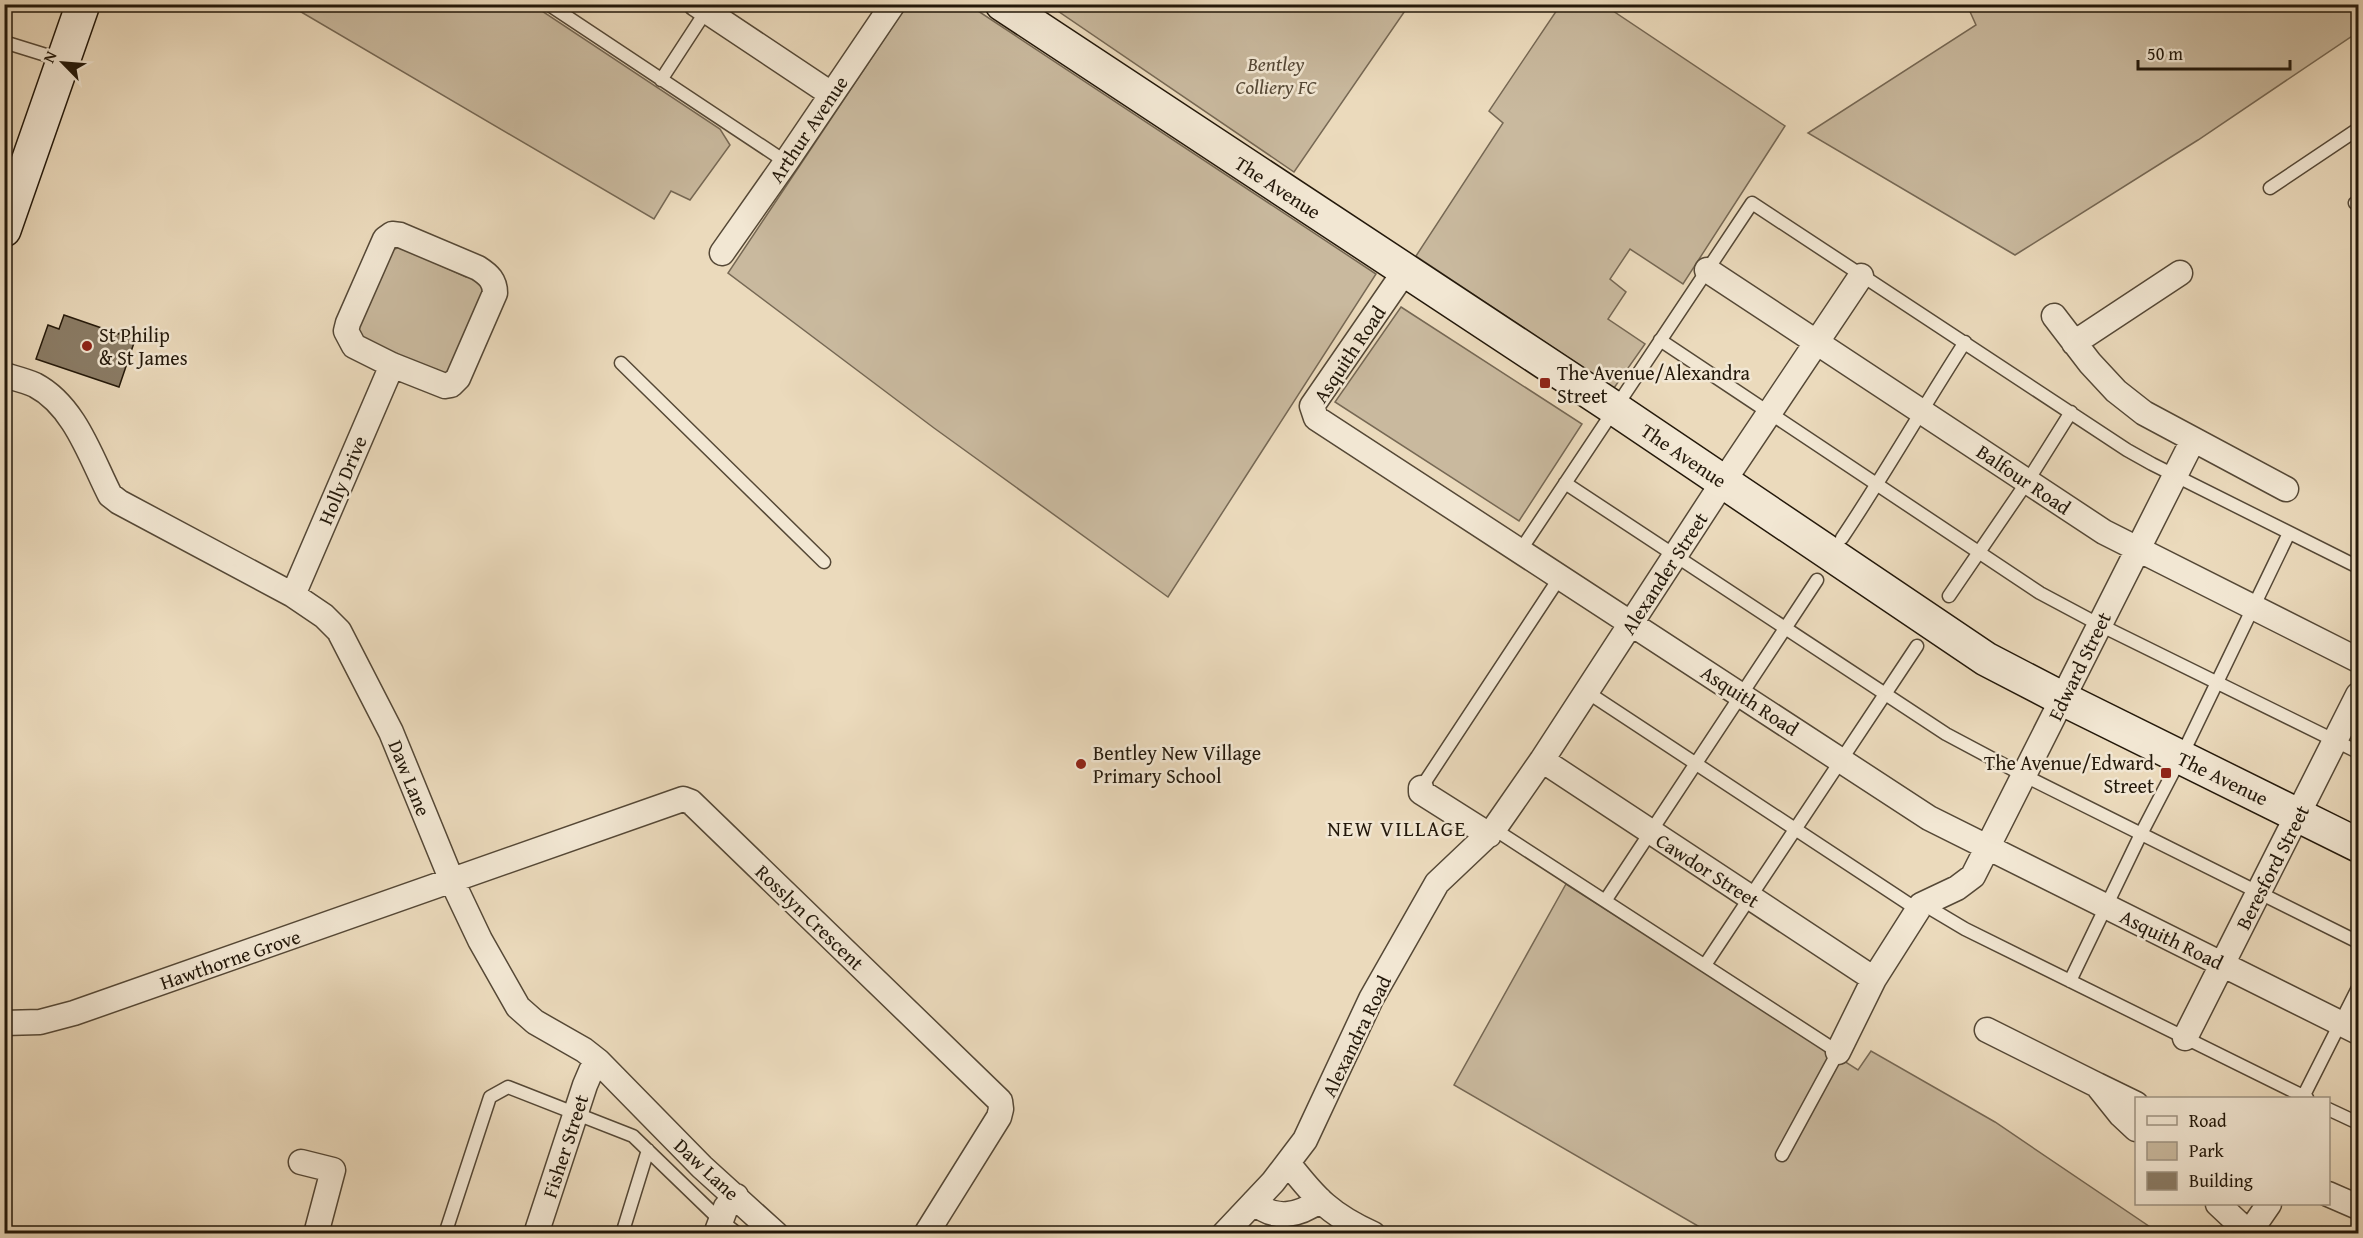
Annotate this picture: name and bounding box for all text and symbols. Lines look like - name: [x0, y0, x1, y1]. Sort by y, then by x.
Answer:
- north arrow: [33, 33, 93, 93]
- scale bar: [2138, 33, 2290, 71]
- text: 50 m: [2147, 40, 2183, 67]
- text: N: [36, 46, 63, 67]
- park label: Bentley Colliery FC: [1236, 49, 1318, 101]
- street label: Arthur Avenue: [761, 70, 855, 188]
- street label: The Avenue: [1229, 148, 1327, 226]
- street label: Asquith Road: [1306, 299, 1392, 408]
- place label: St Philip & St James: [99, 320, 188, 372]
- marker: St Philip & St James: [80, 339, 94, 353]
- place label: The Avenue/Alexandra Street: [1557, 358, 1751, 410]
- marker: The Avenue/Alexandra Street: [1538, 376, 1552, 390]
- street label: The Avenue: [1635, 416, 1733, 494]
- street label: Holly Drive: [310, 431, 374, 529]
- street label: Balfour Road: [1971, 437, 2077, 521]
- street label: Alexander Street: [1613, 506, 1715, 640]
- street label: Edward Street: [2040, 607, 2118, 725]
- street label: Asquith Road: [1695, 657, 1805, 743]
- street label: Daw Lane: [382, 736, 438, 820]
- place label: Bentley New Village Primary School: [1093, 738, 1261, 790]
- street label: The Avenue: [2173, 744, 2273, 812]
- place label: The Avenue/Edward Street: [1984, 748, 2154, 800]
- marker: Bentley New Village Primary School: [1074, 757, 1088, 771]
- marker: The Avenue/Edward Street: [2159, 766, 2173, 780]
- street label: Beresford Street: [2228, 800, 2316, 934]
- district label: NEW VILLAGE: [1327, 813, 1467, 844]
- street label: Cawdor Street: [1650, 826, 1766, 914]
- street label: Rosslyn Crescent: [749, 857, 871, 977]
- street label: Asquith Road: [2116, 902, 2229, 977]
- street label: Hawthorne Grove: [156, 921, 304, 997]
- street label: Alexandra Road: [1314, 970, 1398, 1102]
- street label: Fisher Street: [535, 1091, 595, 1201]
- legend: [2135, 1097, 2330, 1205]
- text: Road: [2189, 1107, 2227, 1134]
- street label: Daw Lane: [668, 1131, 746, 1207]
- text: Park: [2189, 1137, 2225, 1164]
- text: Building: [2189, 1167, 2253, 1194]

